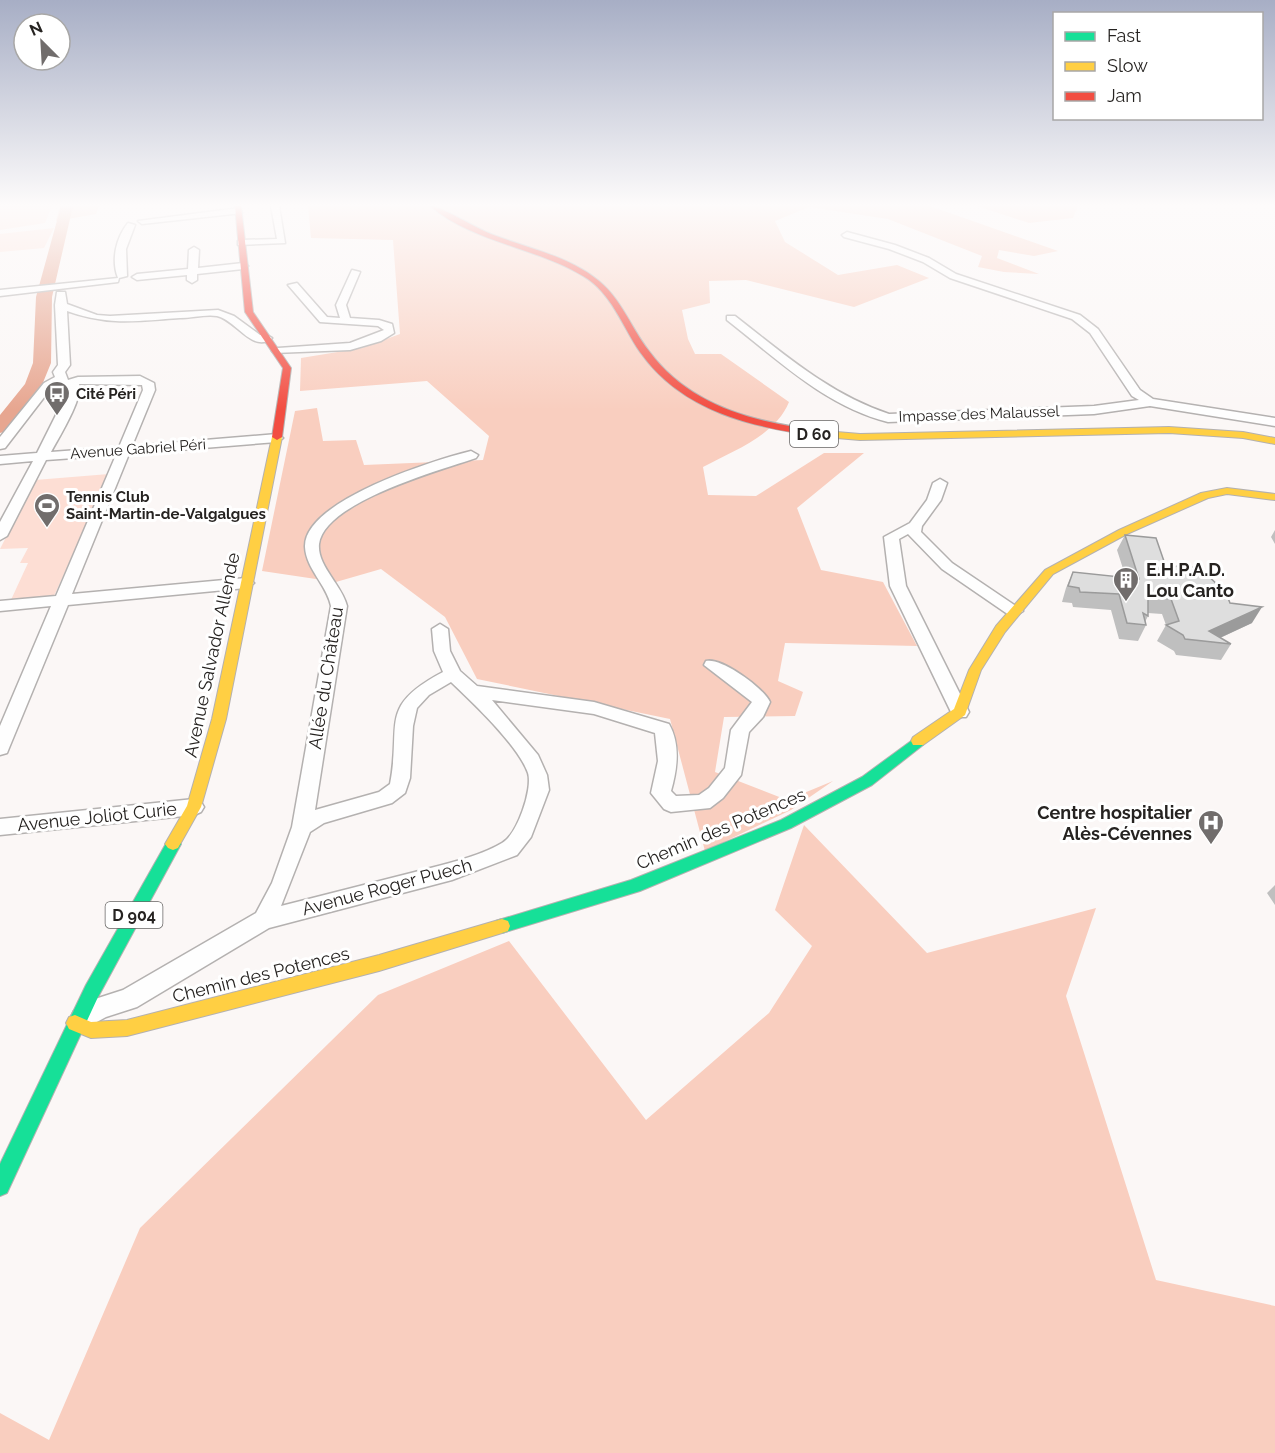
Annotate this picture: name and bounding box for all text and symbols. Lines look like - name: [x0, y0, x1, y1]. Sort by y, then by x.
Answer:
- north arrow: [12, 12, 72, 72]
- legend: [1053, 12, 1263, 120]
- text: N: [27, 18, 46, 40]
- text: Fast: [1107, 25, 1141, 46]
- text: Slow: [1107, 55, 1148, 76]
- text: Jam: [1107, 85, 1142, 106]
- bus stop icon: Cité Péri: [42, 379, 72, 417]
- place label: Cité Péri: [76, 385, 136, 403]
- street label: Impasse des Malaussel: [898, 402, 1061, 426]
- road number: D 60: [790, 421, 838, 447]
- street label: Avenue Gabriel Péri: [70, 435, 206, 463]
- place label: Tennis Club Saint-Martin-de-Valgalgues: [66, 488, 266, 523]
- sports icon: Tennis Club Saint-Martin-de-Valgalgues: [32, 491, 62, 529]
- street label: Avenue Salvador Allende: [180, 550, 244, 759]
- place label: E.H.P.A.D. Lou Canto: [1146, 559, 1234, 601]
- building icon: E.H.P.A.D. Lou Canto: [1111, 565, 1141, 603]
- street label: Allée du Château: [304, 605, 347, 751]
- street label: Chemin des Potences: [633, 783, 809, 874]
- street label: Avenue Joliot Curie: [16, 798, 178, 835]
- place label: Centre hospitalier Alès-Cévennes: [1037, 802, 1192, 844]
- hospital icon: Centre hospitalier Alès-Cévennes: [1196, 808, 1226, 846]
- street label: Avenue Roger Puech: [300, 854, 474, 919]
- road number: D 904: [106, 902, 162, 928]
- street label: Chemin des Potences: [170, 942, 352, 1007]

